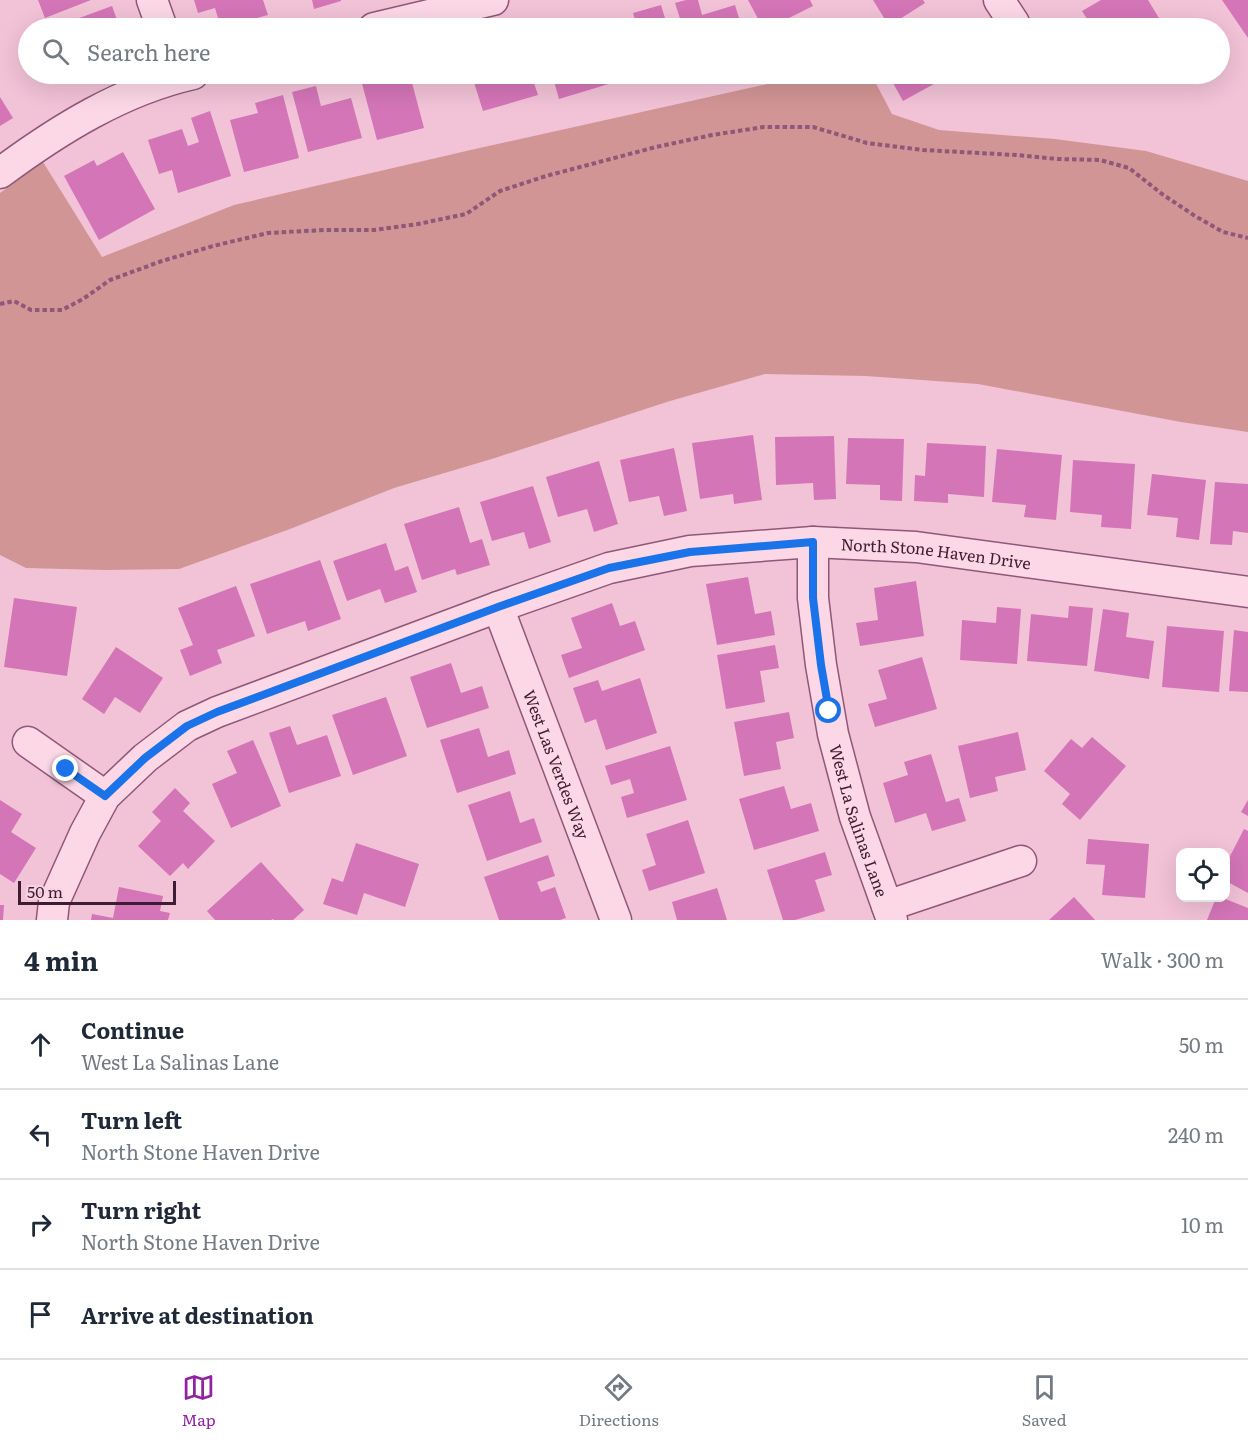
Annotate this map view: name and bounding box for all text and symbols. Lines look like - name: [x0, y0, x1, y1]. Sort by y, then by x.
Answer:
- search box: [18, 18, 1230, 84]
- icon: search: [39, 35, 72, 68]
- text: Search here: [87, 35, 210, 68]
- street label: North Stone Haven Drive: [840, 531, 1032, 574]
- street label: West Las Verdes Way: [518, 686, 597, 843]
- route start: [815, 697, 841, 723]
- street label: West La Salinas Lane: [824, 742, 895, 900]
- route end: [52, 755, 78, 781]
- map controls: [1176, 848, 1230, 902]
- button: locate: [1176, 848, 1230, 902]
- scale bar: [18, 878, 176, 906]
- text: 50 m: [27, 879, 63, 903]
- text: 4 min: [24, 940, 98, 979]
- text: Walk · 300 m: [1101, 944, 1224, 974]
- text: Continue: [81, 1013, 184, 1046]
- icon: ahead: [24, 1028, 57, 1061]
- text: 50 m: [1179, 1029, 1224, 1059]
- text: West La Salinas Lane: [81, 1046, 279, 1076]
- text: Turn left: [81, 1103, 182, 1136]
- icon: left: [24, 1118, 57, 1151]
- text: 240 m: [1168, 1119, 1224, 1149]
- text: North Stone Haven Drive: [81, 1136, 320, 1166]
- text: Turn right: [81, 1193, 201, 1226]
- icon: right: [24, 1208, 57, 1241]
- text: 10 m: [1181, 1209, 1224, 1239]
- text: North Stone Haven Drive: [81, 1226, 320, 1256]
- icon: arrive: [24, 1298, 57, 1331]
- text: Arrive at destination: [81, 1298, 314, 1331]
- tab: Map: [182, 1371, 216, 1431]
- tab: Directions: [579, 1371, 659, 1431]
- tab: Saved: [1022, 1371, 1066, 1431]

